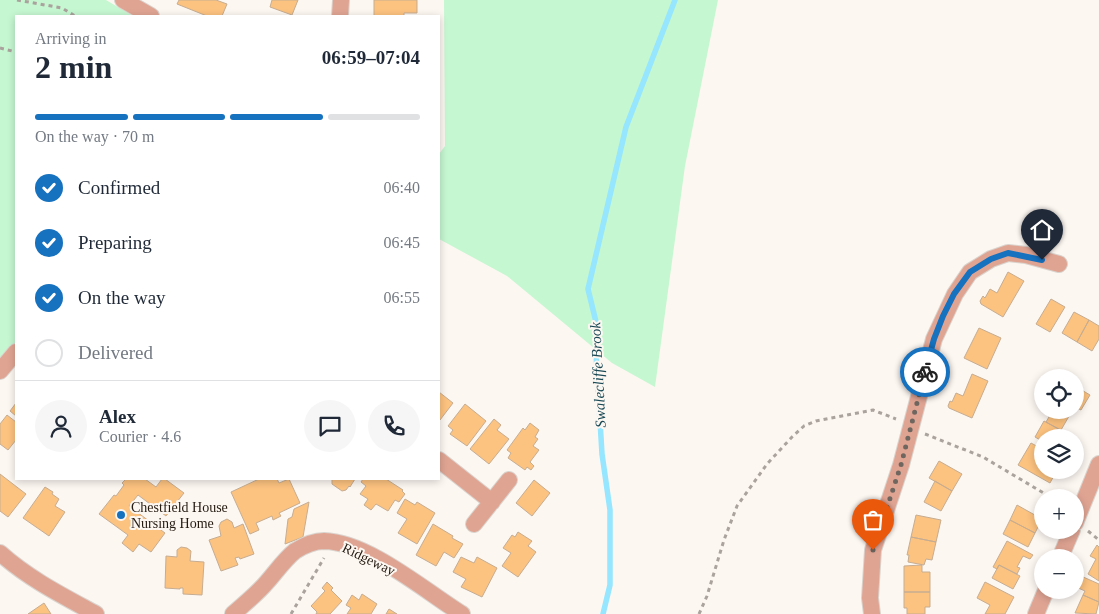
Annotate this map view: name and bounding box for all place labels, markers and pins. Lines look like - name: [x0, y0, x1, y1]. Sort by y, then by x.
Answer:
- pin: [1021, 209, 1063, 260]
- pin: [852, 499, 894, 550]
- place label: Chestfield House Nursing Home: [131, 500, 228, 531]
- marker: Chestfield House Nursing Home: [115, 509, 127, 521]

